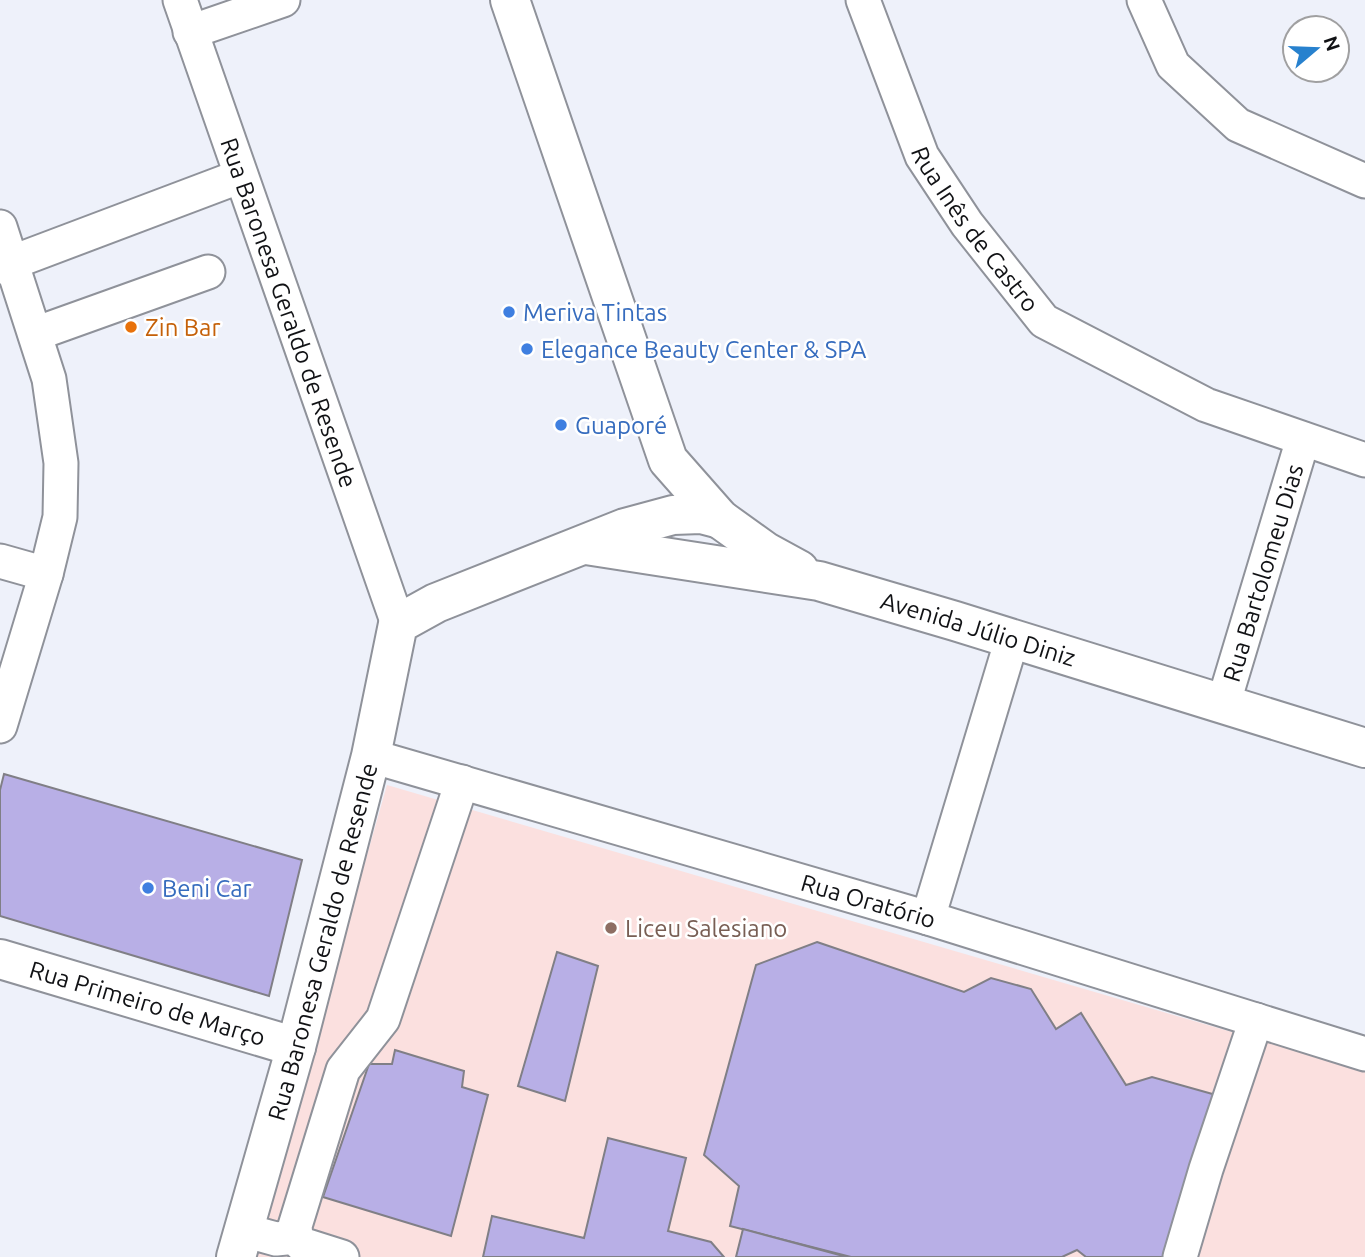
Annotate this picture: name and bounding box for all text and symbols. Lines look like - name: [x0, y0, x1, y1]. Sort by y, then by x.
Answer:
- north arrow: [1281, 14, 1351, 84]
- text: N: [1319, 33, 1345, 54]
- street label: Rua Baronesa Geraldo de Resende: [216, 134, 363, 491]
- street label: Rua Inês de Castro: [906, 143, 1045, 317]
- place label: Meriva Tintas: [523, 299, 667, 326]
- marker: Meriva Tintas: [501, 304, 517, 320]
- place label: Zin Bar: [145, 314, 221, 341]
- marker: Zin Bar: [123, 319, 139, 335]
- place label: Elegance Beauty Center & SPA: [541, 336, 867, 363]
- marker: Elegance Beauty Center & SPA: [519, 341, 535, 357]
- place label: Guaporé: [575, 412, 667, 439]
- marker: Guaporé: [553, 417, 569, 433]
- street label: Rua Bartolomeu Dias: [1217, 461, 1308, 685]
- street label: Avenida Júlio Diniz: [878, 586, 1079, 671]
- street label: Rua Baronesa Geraldo de Resende: [262, 760, 382, 1123]
- street label: Rua Oratório: [798, 868, 939, 933]
- place label: Beni Car: [162, 875, 252, 902]
- marker: Beni Car: [140, 880, 156, 896]
- place label: Liceu Salesiano: [625, 915, 787, 942]
- marker: Liceu Salesiano: [603, 920, 619, 936]
- street label: Rua Primeiro de Março: [27, 955, 269, 1051]

